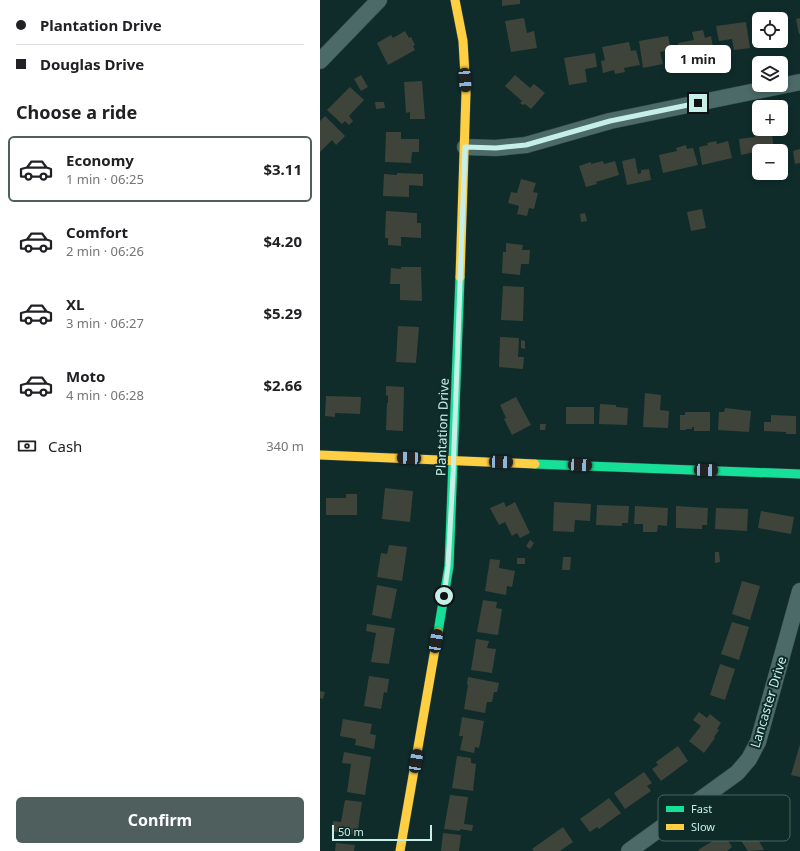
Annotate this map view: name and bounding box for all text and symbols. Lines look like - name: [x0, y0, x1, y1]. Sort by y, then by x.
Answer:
- map controls: [752, 12, 788, 180]
- button: locate: [752, 12, 788, 48]
- text: Plantation Drive: [40, 15, 162, 35]
- callout: 1 min: [665, 45, 731, 73]
- text: 1 min: [680, 50, 716, 68]
- text: Douglas Drive: [40, 54, 144, 74]
- button: layers: [752, 56, 788, 92]
- car: [458, 68, 472, 92]
- route end: [689, 94, 707, 112]
- text: Choose a ride: [16, 100, 137, 124]
- button: +: [752, 100, 788, 136]
- button: −: [752, 144, 788, 180]
- text: Economy: [66, 150, 134, 170]
- icon: car: [18, 151, 54, 187]
- text: $3.11: [263, 159, 302, 179]
- text: 1 min · 06:25: [66, 170, 144, 188]
- text: Comfort: [66, 222, 128, 242]
- icon: car: [18, 223, 54, 259]
- text: $4.20: [263, 231, 302, 251]
- text: 2 min · 06:26: [66, 242, 144, 260]
- text: XL: [66, 294, 84, 314]
- icon: car: [18, 295, 54, 331]
- text: $5.29: [263, 303, 302, 323]
- text: 3 min · 06:27: [66, 314, 144, 332]
- text: Moto: [66, 366, 105, 386]
- icon: car: [18, 367, 54, 403]
- text: $2.66: [263, 375, 302, 395]
- street label: Plantation Drive: [431, 378, 453, 476]
- text: 4 min · 06:28: [66, 386, 144, 404]
- icon: cash: [16, 435, 38, 457]
- text: Cash: [48, 436, 82, 456]
- text: 340 m: [266, 437, 304, 455]
- car: [397, 452, 421, 464]
- car: [489, 456, 513, 468]
- car: [568, 458, 592, 472]
- car: [694, 464, 718, 476]
- route start: [435, 587, 453, 605]
- car: [428, 628, 444, 654]
- street label: Lancaster Drive: [746, 654, 790, 750]
- car: [408, 748, 424, 774]
- legend: [658, 795, 790, 841]
- button: Confirm: [16, 797, 304, 843]
- text: Fast: [691, 801, 712, 816]
- text: Slow: [691, 819, 715, 834]
- scale bar: [332, 823, 432, 842]
- text: 50 m: [338, 824, 364, 839]

